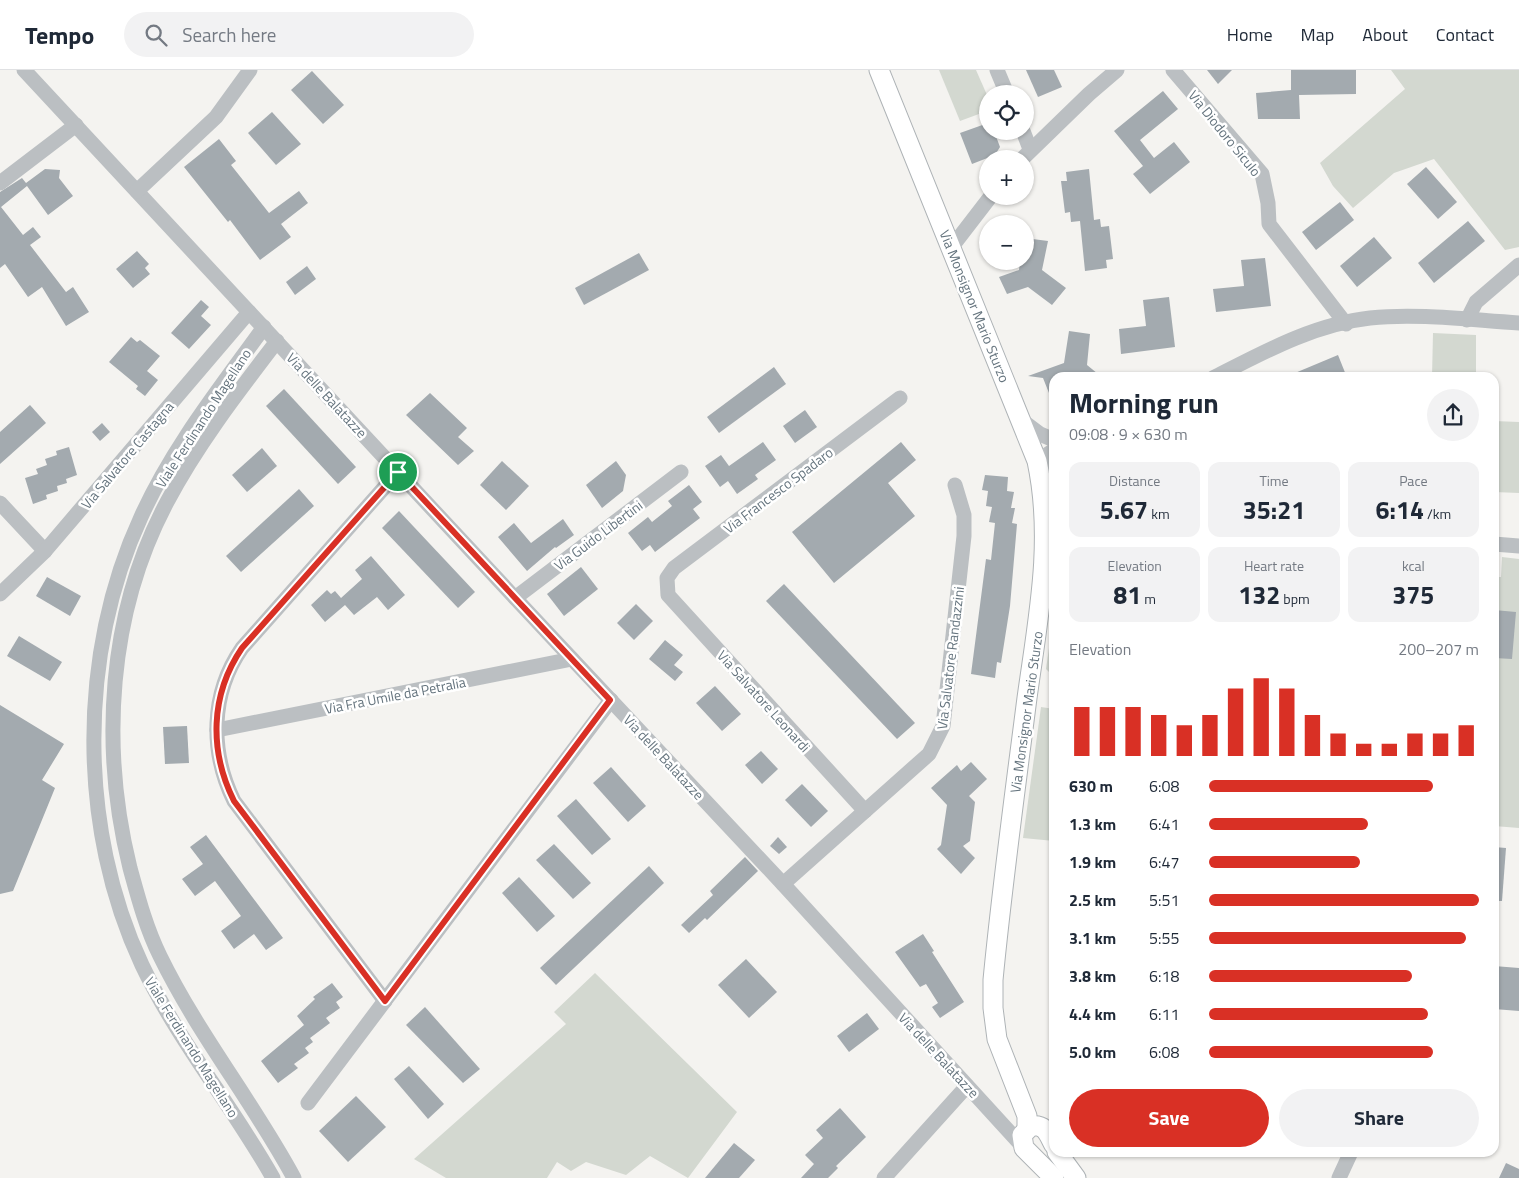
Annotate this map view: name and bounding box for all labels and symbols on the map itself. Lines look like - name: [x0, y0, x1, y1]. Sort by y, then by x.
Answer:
- street label: Via Diodoro Siculo: [1184, 85, 1266, 181]
- street label: Via Monsignor Mario Sturzo: [935, 226, 1015, 386]
- street label: Viale Ferdinando Magellano: [150, 344, 256, 492]
- street label: Via delle Balatazze: [282, 348, 372, 442]
- street label: Via Salvatore Castagna: [76, 397, 178, 513]
- street label: Via Francesco Spadaro: [719, 442, 837, 538]
- pin: [377, 451, 419, 493]
- street label: Via Guido Libertini: [549, 495, 647, 575]
- street label: Via Salvatore Randazzini: [931, 585, 969, 731]
- street label: Via Monsignor Mario Sturzo: [1004, 630, 1048, 794]
- street label: Via Salvatore Leonardi: [712, 645, 816, 757]
- street label: Via Fra Umile da Petralia: [323, 671, 467, 719]
- street label: Via delle Balatazze: [619, 710, 709, 804]
- street label: Viale Ferdinando Magellano: [140, 973, 244, 1121]
- street label: Via delle Balatazze: [894, 1008, 984, 1102]

